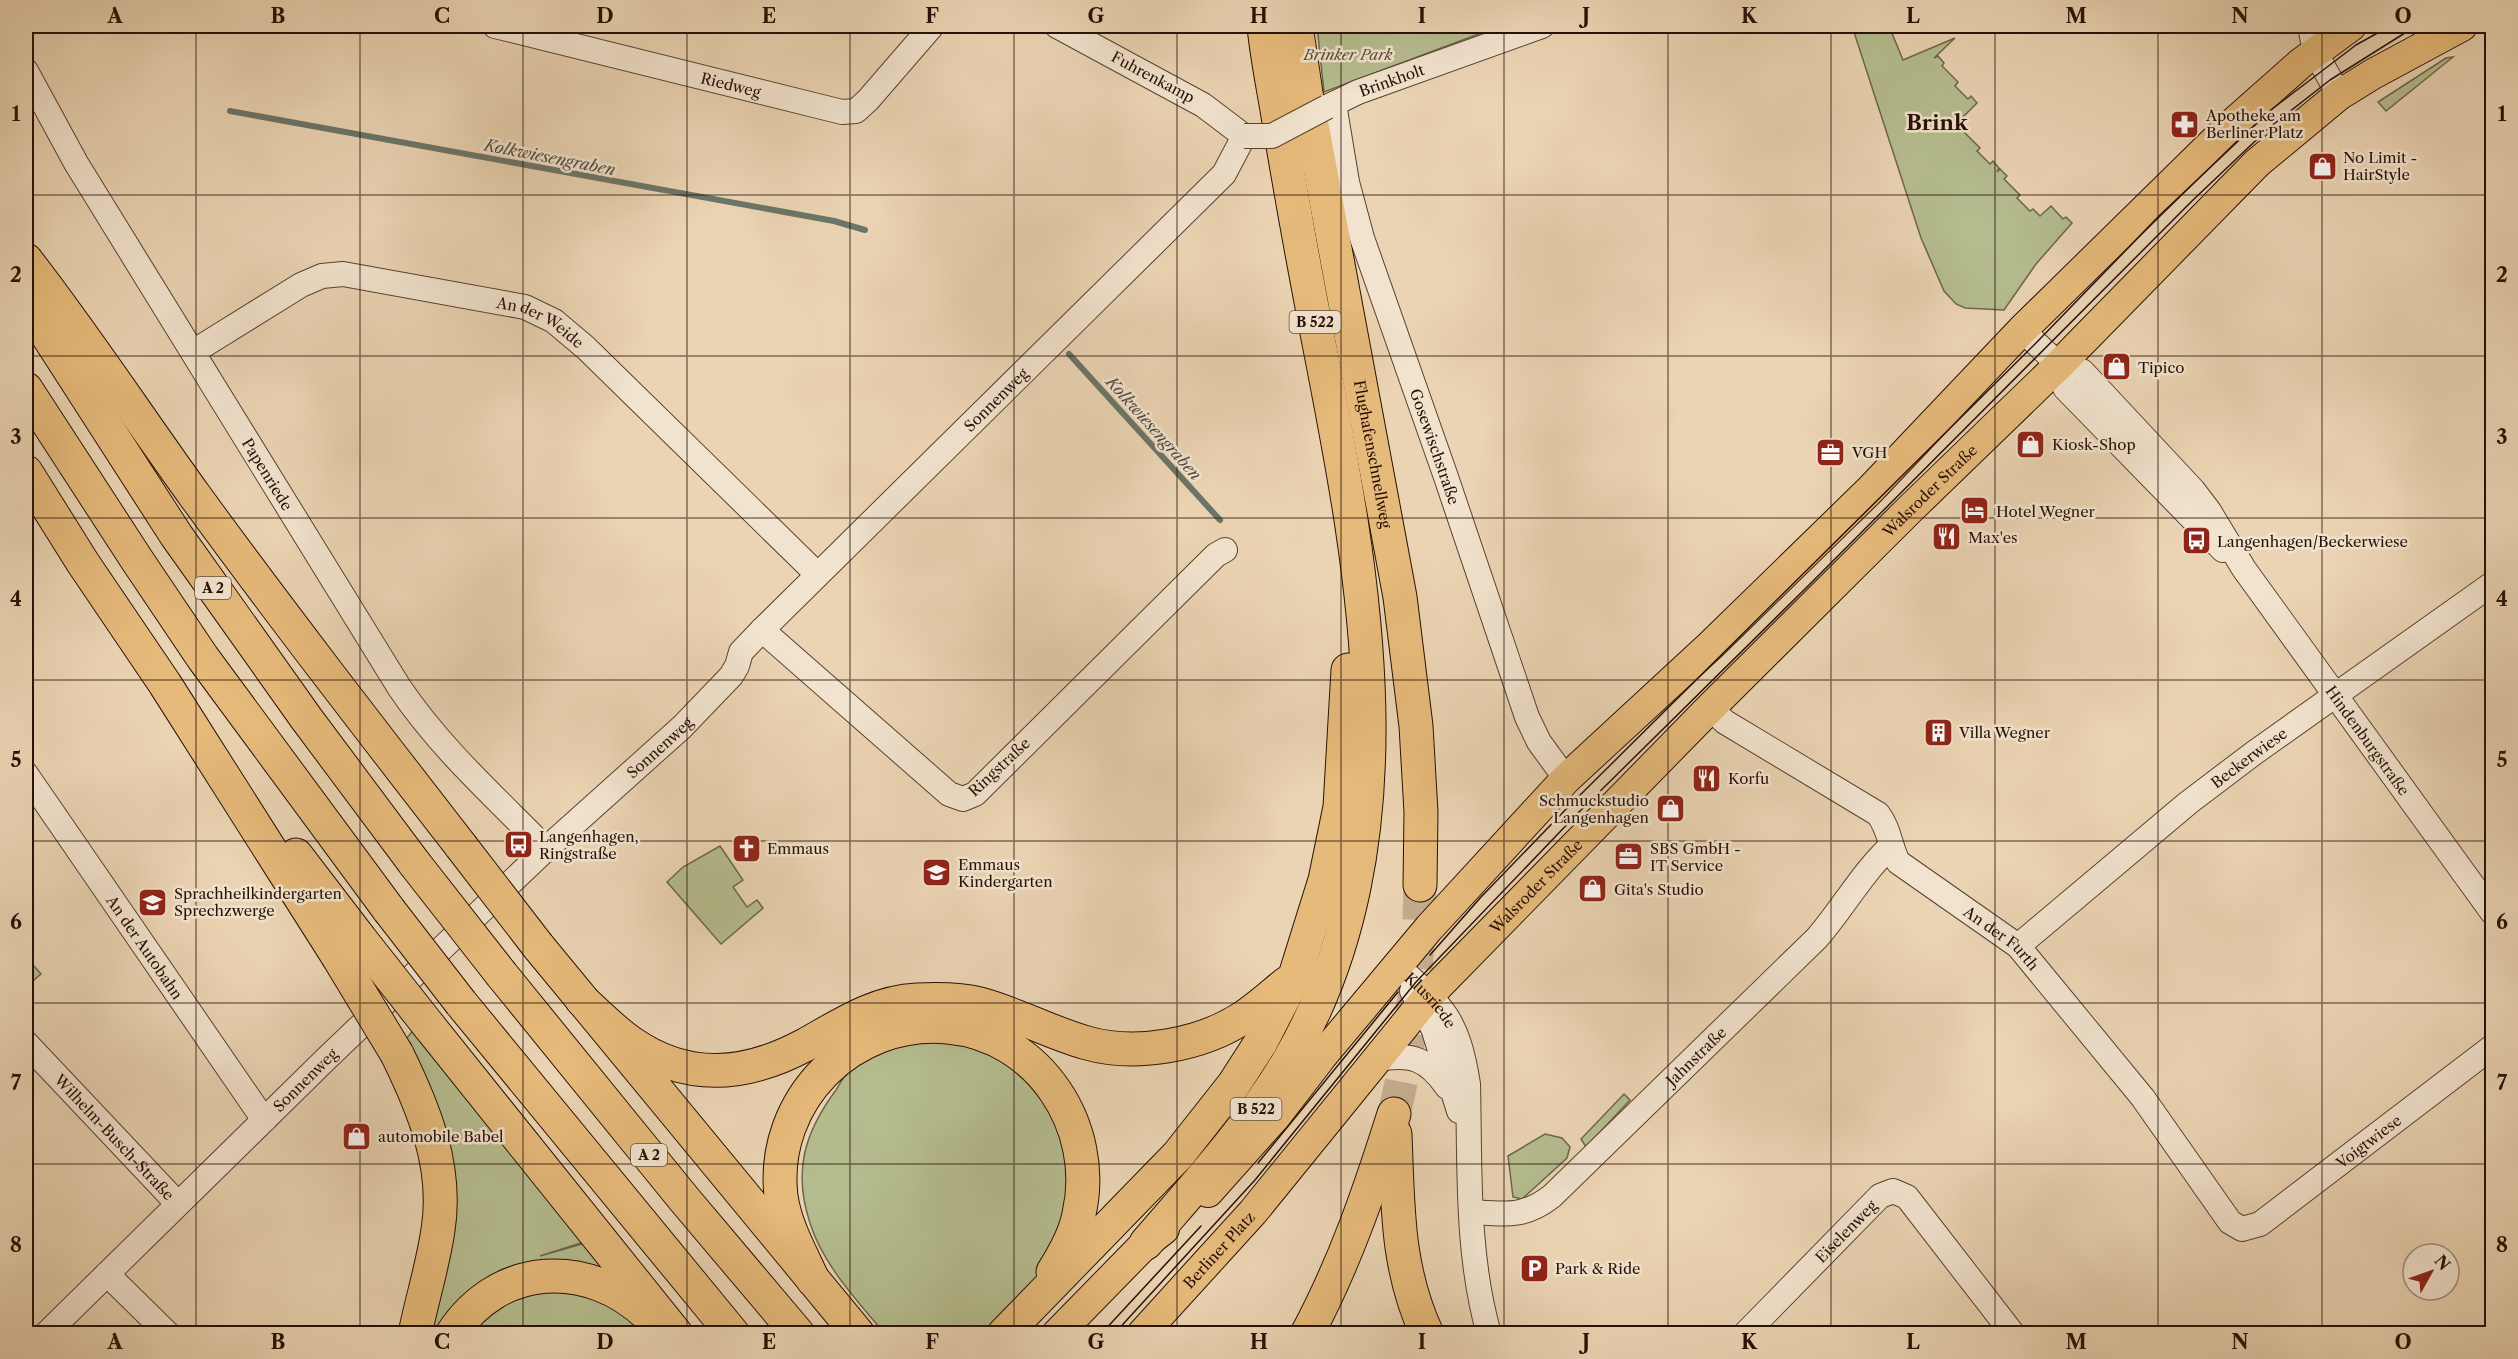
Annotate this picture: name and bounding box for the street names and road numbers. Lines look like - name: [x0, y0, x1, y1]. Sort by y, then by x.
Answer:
- street label: Fuhrenkamp: [1108, 47, 1198, 107]
- street label: Brinkholt: [1356, 59, 1427, 100]
- street label: Riedweg: [699, 68, 763, 101]
- street label: An der Weide: [494, 292, 588, 352]
- road number: B 522: [1290, 311, 1340, 333]
- street label: Sonnenweg: [960, 363, 1032, 435]
- street label: Flughafenschnellweg: [1350, 378, 1396, 530]
- street label: Gosewischstraße: [1406, 386, 1464, 507]
- street label: Papenriede: [238, 434, 297, 514]
- street label: Walsroder Straße: [1878, 440, 1981, 541]
- road number: A 2: [195, 577, 231, 599]
- street label: Hindenburgstraße: [2322, 682, 2414, 799]
- street label: Sonnenweg: [622, 712, 697, 782]
- street label: Beckerwiese: [2207, 723, 2291, 792]
- street label: Ringstraße: [964, 734, 1034, 800]
- street label: Walsroder Straße: [1485, 835, 1586, 938]
- street label: An der Autobahn: [102, 891, 188, 1003]
- street label: An der Furth: [1959, 901, 2044, 974]
- street label: Klusriede: [1401, 968, 1461, 1031]
- street label: Jahnstraße: [1660, 1022, 1730, 1091]
- street label: Sonnenweg: [269, 1044, 341, 1115]
- street label: Wilhelm-Busch-Straße: [50, 1069, 179, 1204]
- road number: B 522: [1230, 1098, 1282, 1120]
- street label: Voigtwiese: [2331, 1110, 2405, 1173]
- road number: A 2: [631, 1144, 667, 1166]
- street label: Eiselenweg: [1811, 1196, 1881, 1266]
- street label: Berliner Platz: [1179, 1207, 1259, 1292]

